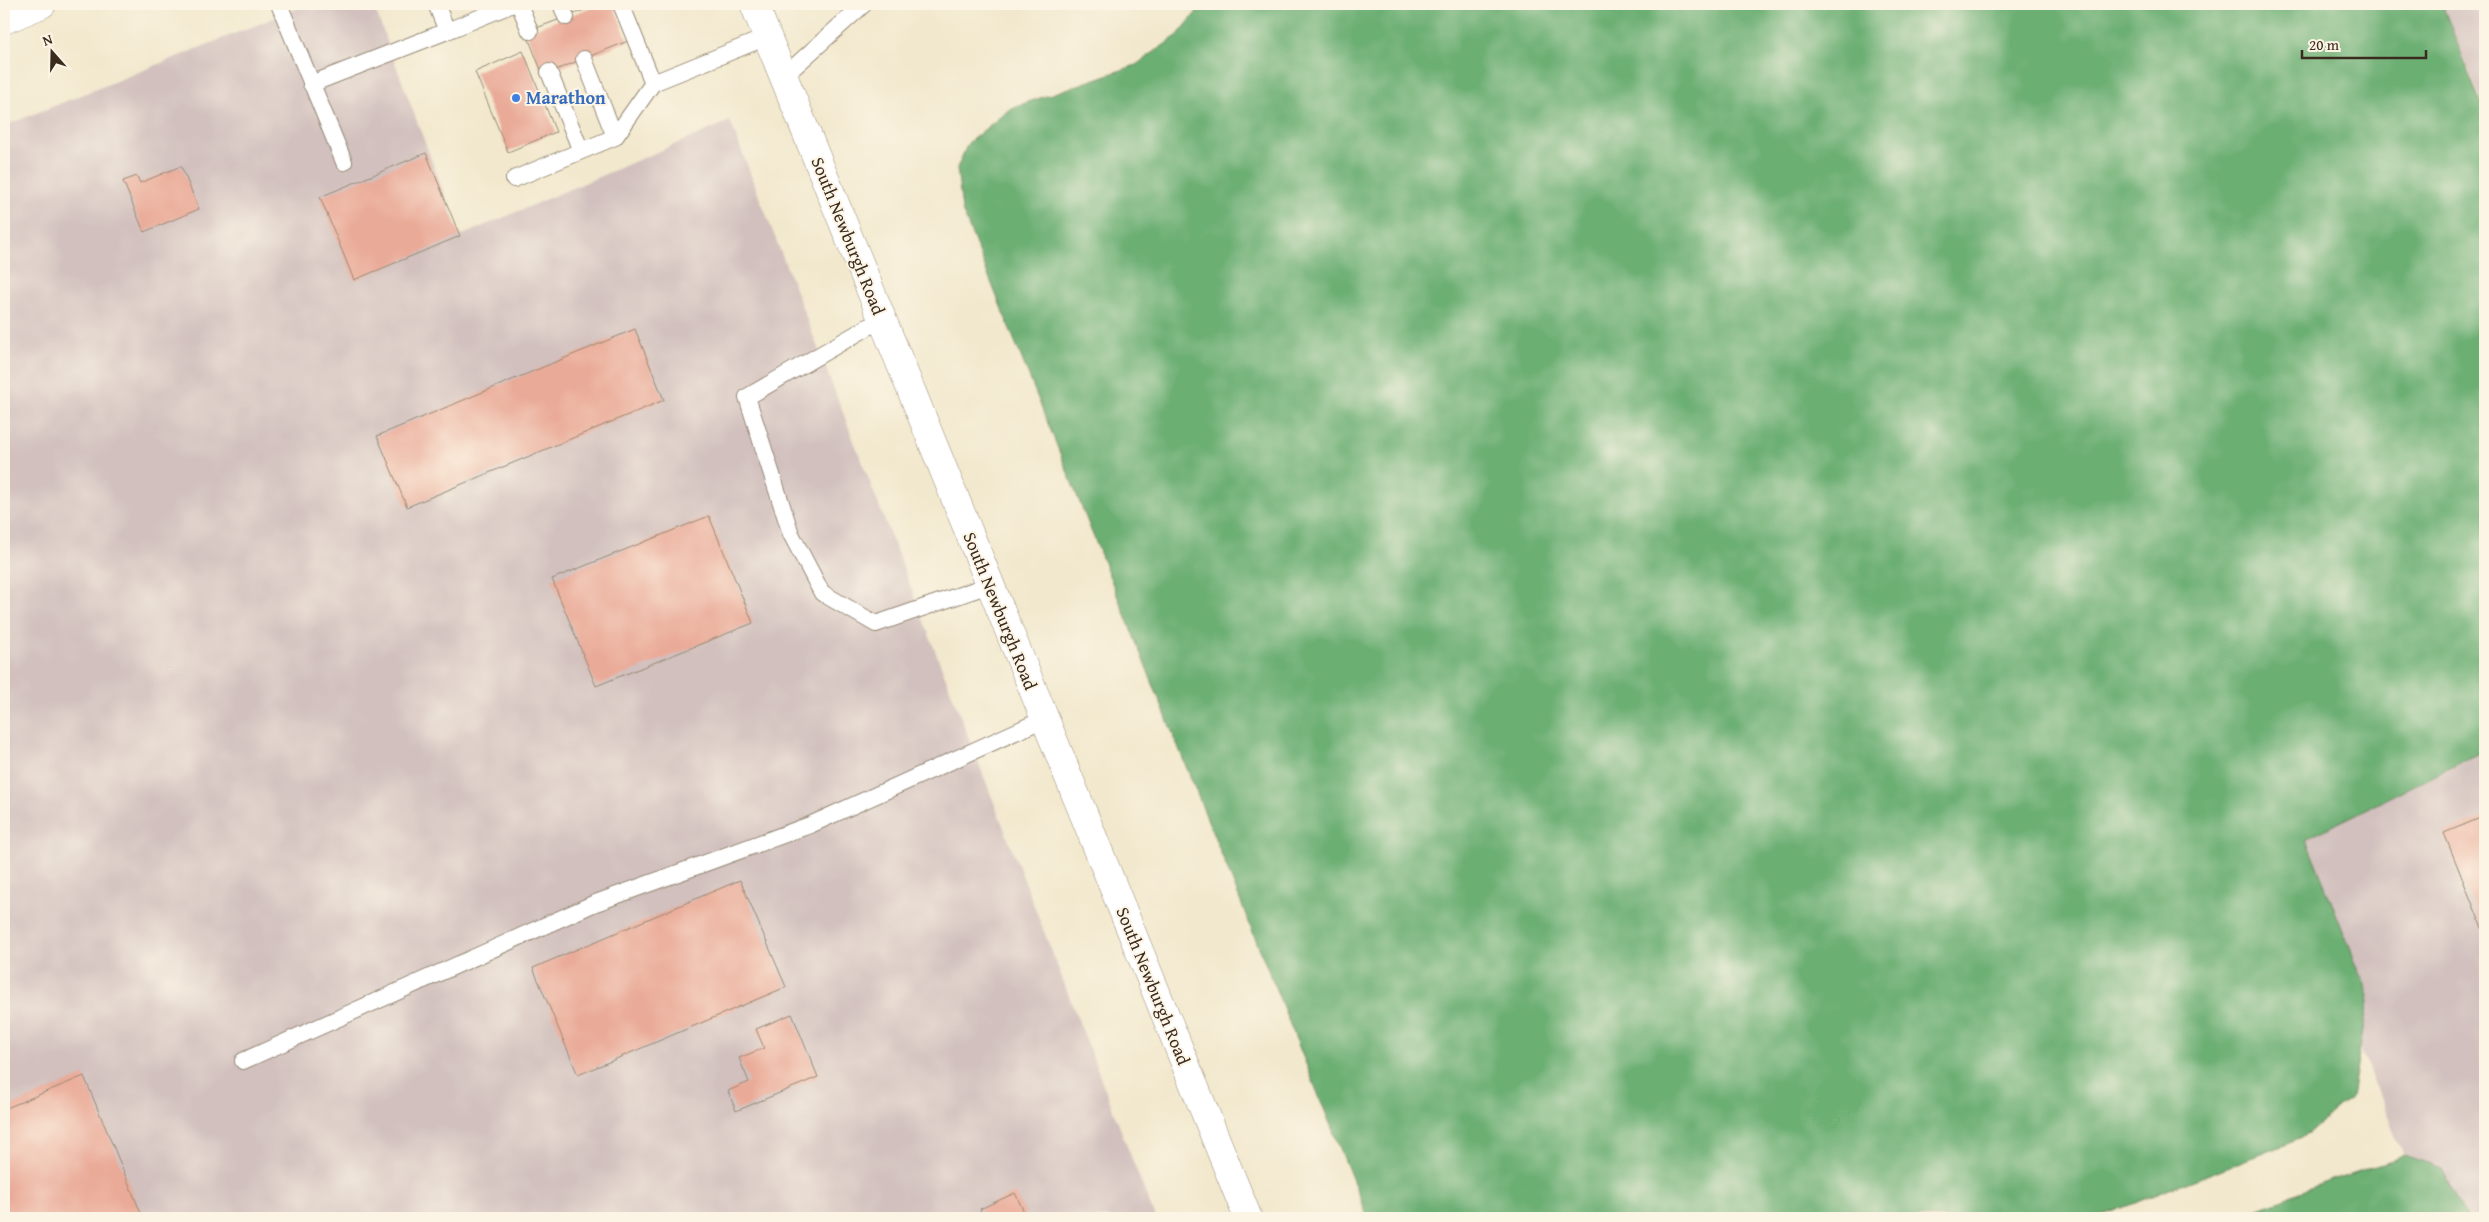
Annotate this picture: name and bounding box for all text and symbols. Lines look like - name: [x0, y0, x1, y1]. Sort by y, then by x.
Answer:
- north arrow: [28, 28, 78, 78]
- scale bar: [2302, 28, 2425, 60]
- text: N: [40, 29, 56, 51]
- text: 20 m: [2309, 34, 2340, 55]
- place label: Marathon: [526, 84, 606, 111]
- marker: Marathon: [510, 92, 522, 104]
- street label: South Newburgh Road: [804, 153, 893, 319]
- street label: South Newburgh Road: [956, 528, 1045, 694]
- street label: South Newburgh Road: [1109, 903, 1198, 1069]

